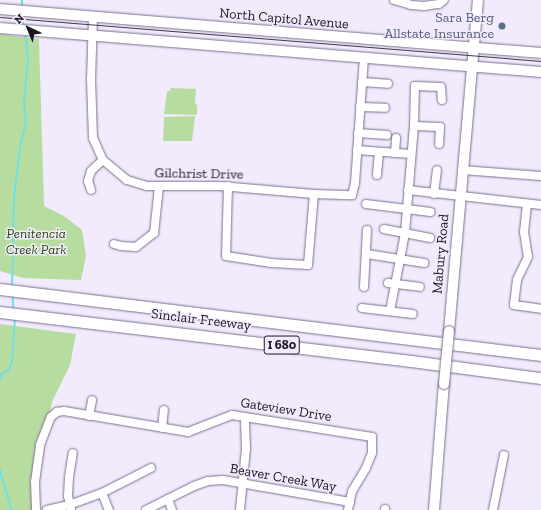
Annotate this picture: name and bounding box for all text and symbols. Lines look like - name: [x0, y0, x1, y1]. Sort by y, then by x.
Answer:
- street label: North Capitol Avenue: [218, 5, 350, 33]
- north arrow: [8, 8, 48, 48]
- place label: Sara Berg Allstate Insurance: [384, 10, 494, 42]
- text: N: [12, 11, 27, 27]
- marker: Sara Berg Allstate Insurance: [497, 21, 507, 31]
- street label: Gilchrist Drive: [154, 165, 244, 183]
- street label: Mabury Road: [429, 213, 453, 295]
- park label: Penitencia Creek Park: [6, 226, 66, 258]
- street label: Sinclair Freeway: [150, 306, 252, 334]
- road number: I 680: [263, 334, 301, 356]
- street label: Gateview Drive: [239, 394, 333, 426]
- street label: Beaver Creek Way: [228, 460, 338, 496]

